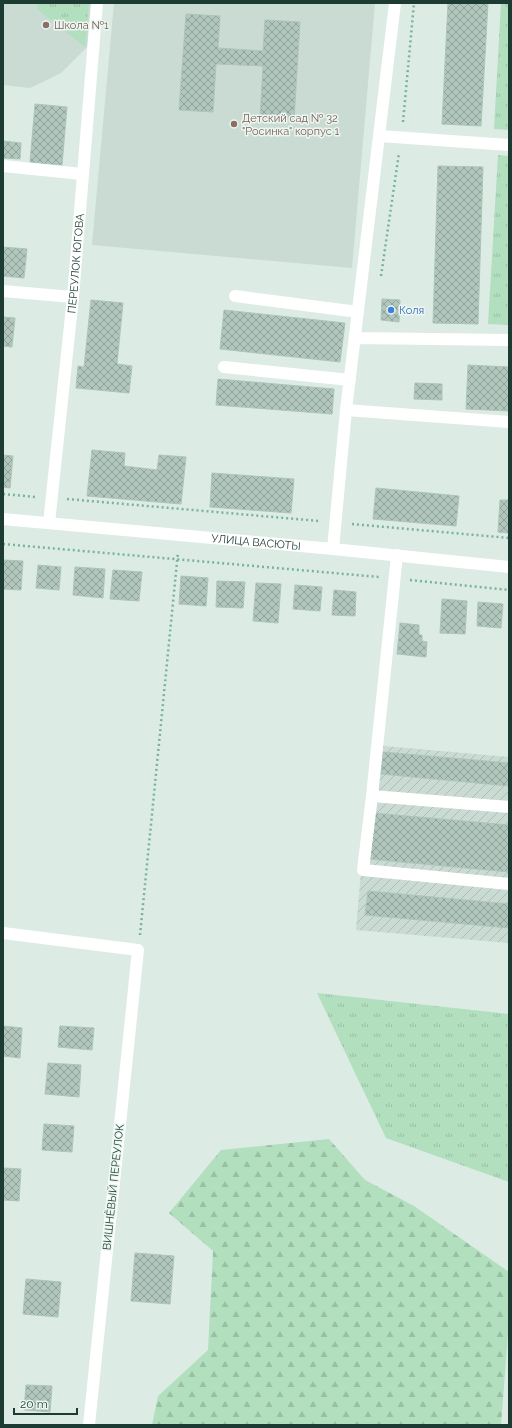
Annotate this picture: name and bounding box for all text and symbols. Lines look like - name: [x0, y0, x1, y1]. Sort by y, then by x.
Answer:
- place label: Школа №1: [54, 19, 109, 32]
- marker: Школа №1: [41, 20, 51, 30]
- place label: Детский сад № 32 "Росинка" корпус 1: [242, 112, 340, 138]
- marker: Детский сад № 32 "Росинка" корпус 1: [229, 119, 239, 129]
- street label: ПЕРЕУЛОК ЮГОВА: [65, 212, 87, 314]
- place label: Коля: [399, 304, 424, 317]
- marker: Коля: [386, 305, 396, 315]
- street label: УЛИЦА ВАСЮТЫ: [211, 532, 301, 553]
- street label: ВИШНЁВЫЙ ПЕРЕУЛОК: [100, 1123, 127, 1251]
- scale bar: [14, 1390, 77, 1416]
- text: 20 m: [20, 1397, 48, 1411]

